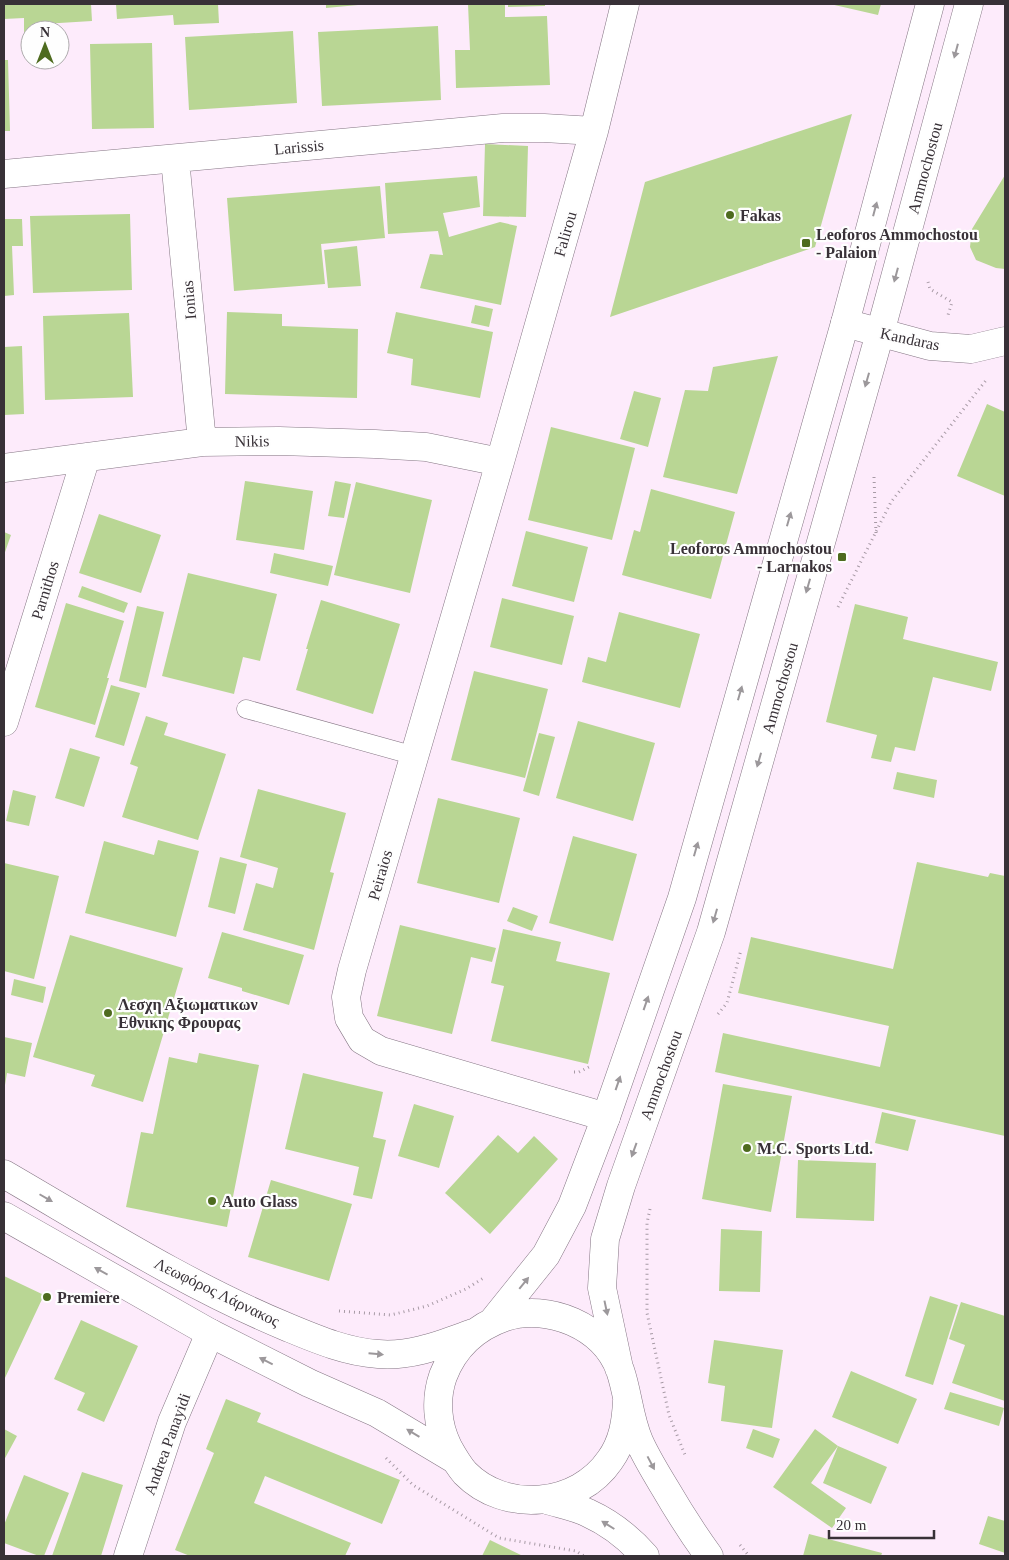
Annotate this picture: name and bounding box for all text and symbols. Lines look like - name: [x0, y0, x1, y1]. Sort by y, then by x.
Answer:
- north arrow: [20, 20, 70, 70]
- text: N: [40, 25, 50, 40]
- one-way arrow: [952, 43, 960, 58]
- street label: Ammochostou: [905, 120, 945, 216]
- street label: Larissis: [273, 136, 325, 158]
- one-way arrow: [871, 201, 879, 216]
- place label: Fakas: [740, 207, 781, 224]
- street label: Falirou: [550, 209, 580, 259]
- marker: Fakas: [724, 209, 736, 221]
- place label: Leoforos Ammochostou - Palaion: [816, 226, 978, 261]
- marker: Leoforos Ammochostou - Palaion: [800, 237, 812, 249]
- one-way arrow: [892, 268, 900, 283]
- street label: Ionias: [179, 280, 199, 320]
- street label: Kandaras: [879, 324, 941, 354]
- one-way arrow: [863, 372, 871, 387]
- street label: Nikis: [235, 432, 269, 450]
- one-way arrow: [786, 512, 794, 527]
- place label: Leoforos Ammochostou - Larnakos: [670, 540, 832, 575]
- marker: Leoforos Ammochostou - Larnakos: [836, 551, 848, 563]
- street label: Parnithos: [28, 559, 62, 621]
- one-way arrow: [804, 579, 812, 594]
- street label: Ammochostou: [759, 640, 801, 736]
- one-way arrow: [737, 685, 745, 700]
- one-way arrow: [755, 752, 763, 767]
- one-way arrow: [693, 841, 701, 856]
- street label: Peiraios: [365, 848, 395, 902]
- one-way arrow: [711, 908, 719, 923]
- place label: Λεσχη Αξιωματικων Εθνικης Φρουρας: [118, 996, 258, 1032]
- one-way arrow: [643, 996, 650, 1011]
- marker: Λεσχη Αξιωματικων Εθνικης Φρουρας: [102, 1007, 114, 1019]
- street label: Ammochostou: [637, 1028, 685, 1122]
- one-way arrow: [615, 1076, 622, 1091]
- place label: M.C. Sports Ltd.: [757, 1140, 873, 1158]
- marker: M.C. Sports Ltd.: [741, 1142, 753, 1154]
- one-way arrow: [630, 1143, 637, 1158]
- place label: Auto Glass: [222, 1193, 297, 1210]
- one-way arrow: [39, 1194, 52, 1203]
- marker: Auto Glass: [206, 1195, 218, 1207]
- street label: Λεωφόρος Λάρνακος: [151, 1254, 283, 1331]
- one-way arrow: [95, 1266, 108, 1275]
- one-way arrow: [518, 1276, 529, 1289]
- place label: Premiere: [57, 1289, 119, 1306]
- marker: Premiere: [41, 1291, 53, 1303]
- one-way arrow: [602, 1300, 610, 1315]
- one-way arrow: [369, 1350, 385, 1358]
- one-way arrow: [259, 1357, 273, 1365]
- street label: Andrea Panayidi: [141, 1390, 194, 1498]
- one-way arrow: [406, 1429, 419, 1438]
- one-way arrow: [646, 1456, 655, 1470]
- scale bar: [829, 1508, 934, 1540]
- text: 20 m: [836, 1517, 867, 1533]
- one-way arrow: [601, 1520, 615, 1529]

